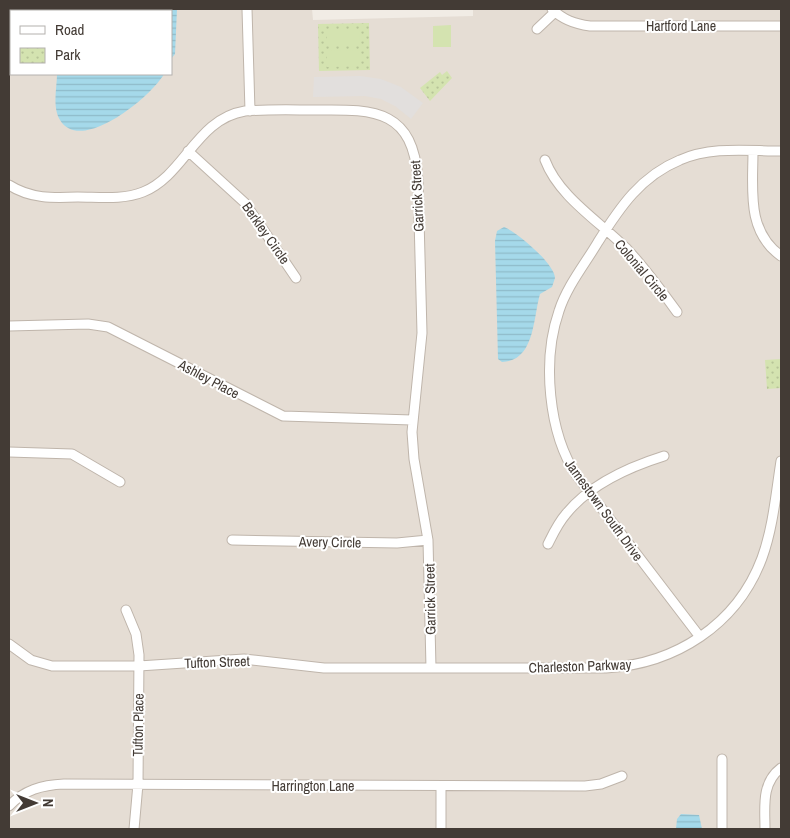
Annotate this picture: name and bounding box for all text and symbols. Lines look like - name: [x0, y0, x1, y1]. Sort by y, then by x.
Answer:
- legend: [10, 10, 172, 75]
- street label: Hartford Lane: [646, 17, 716, 35]
- text: Road: [55, 19, 84, 40]
- text: Park: [55, 44, 81, 65]
- street label: Garrick Street: [406, 160, 428, 232]
- street label: Berkley Circle: [238, 199, 294, 267]
- street label: Colonial Circle: [611, 235, 673, 305]
- street label: Ashley Place: [175, 355, 243, 403]
- street label: Jamestown South Drive: [561, 455, 647, 565]
- street label: Avery Circle: [298, 532, 361, 552]
- street label: Garrick Street: [420, 563, 440, 635]
- street label: Tufton Street: [184, 652, 250, 672]
- street label: Charleston Parkway: [528, 655, 632, 677]
- street label: Tufton Place: [128, 693, 148, 757]
- street label: Harrington Lane: [272, 777, 354, 795]
- north arrow: [10, 778, 60, 828]
- text: N: [39, 799, 57, 807]

